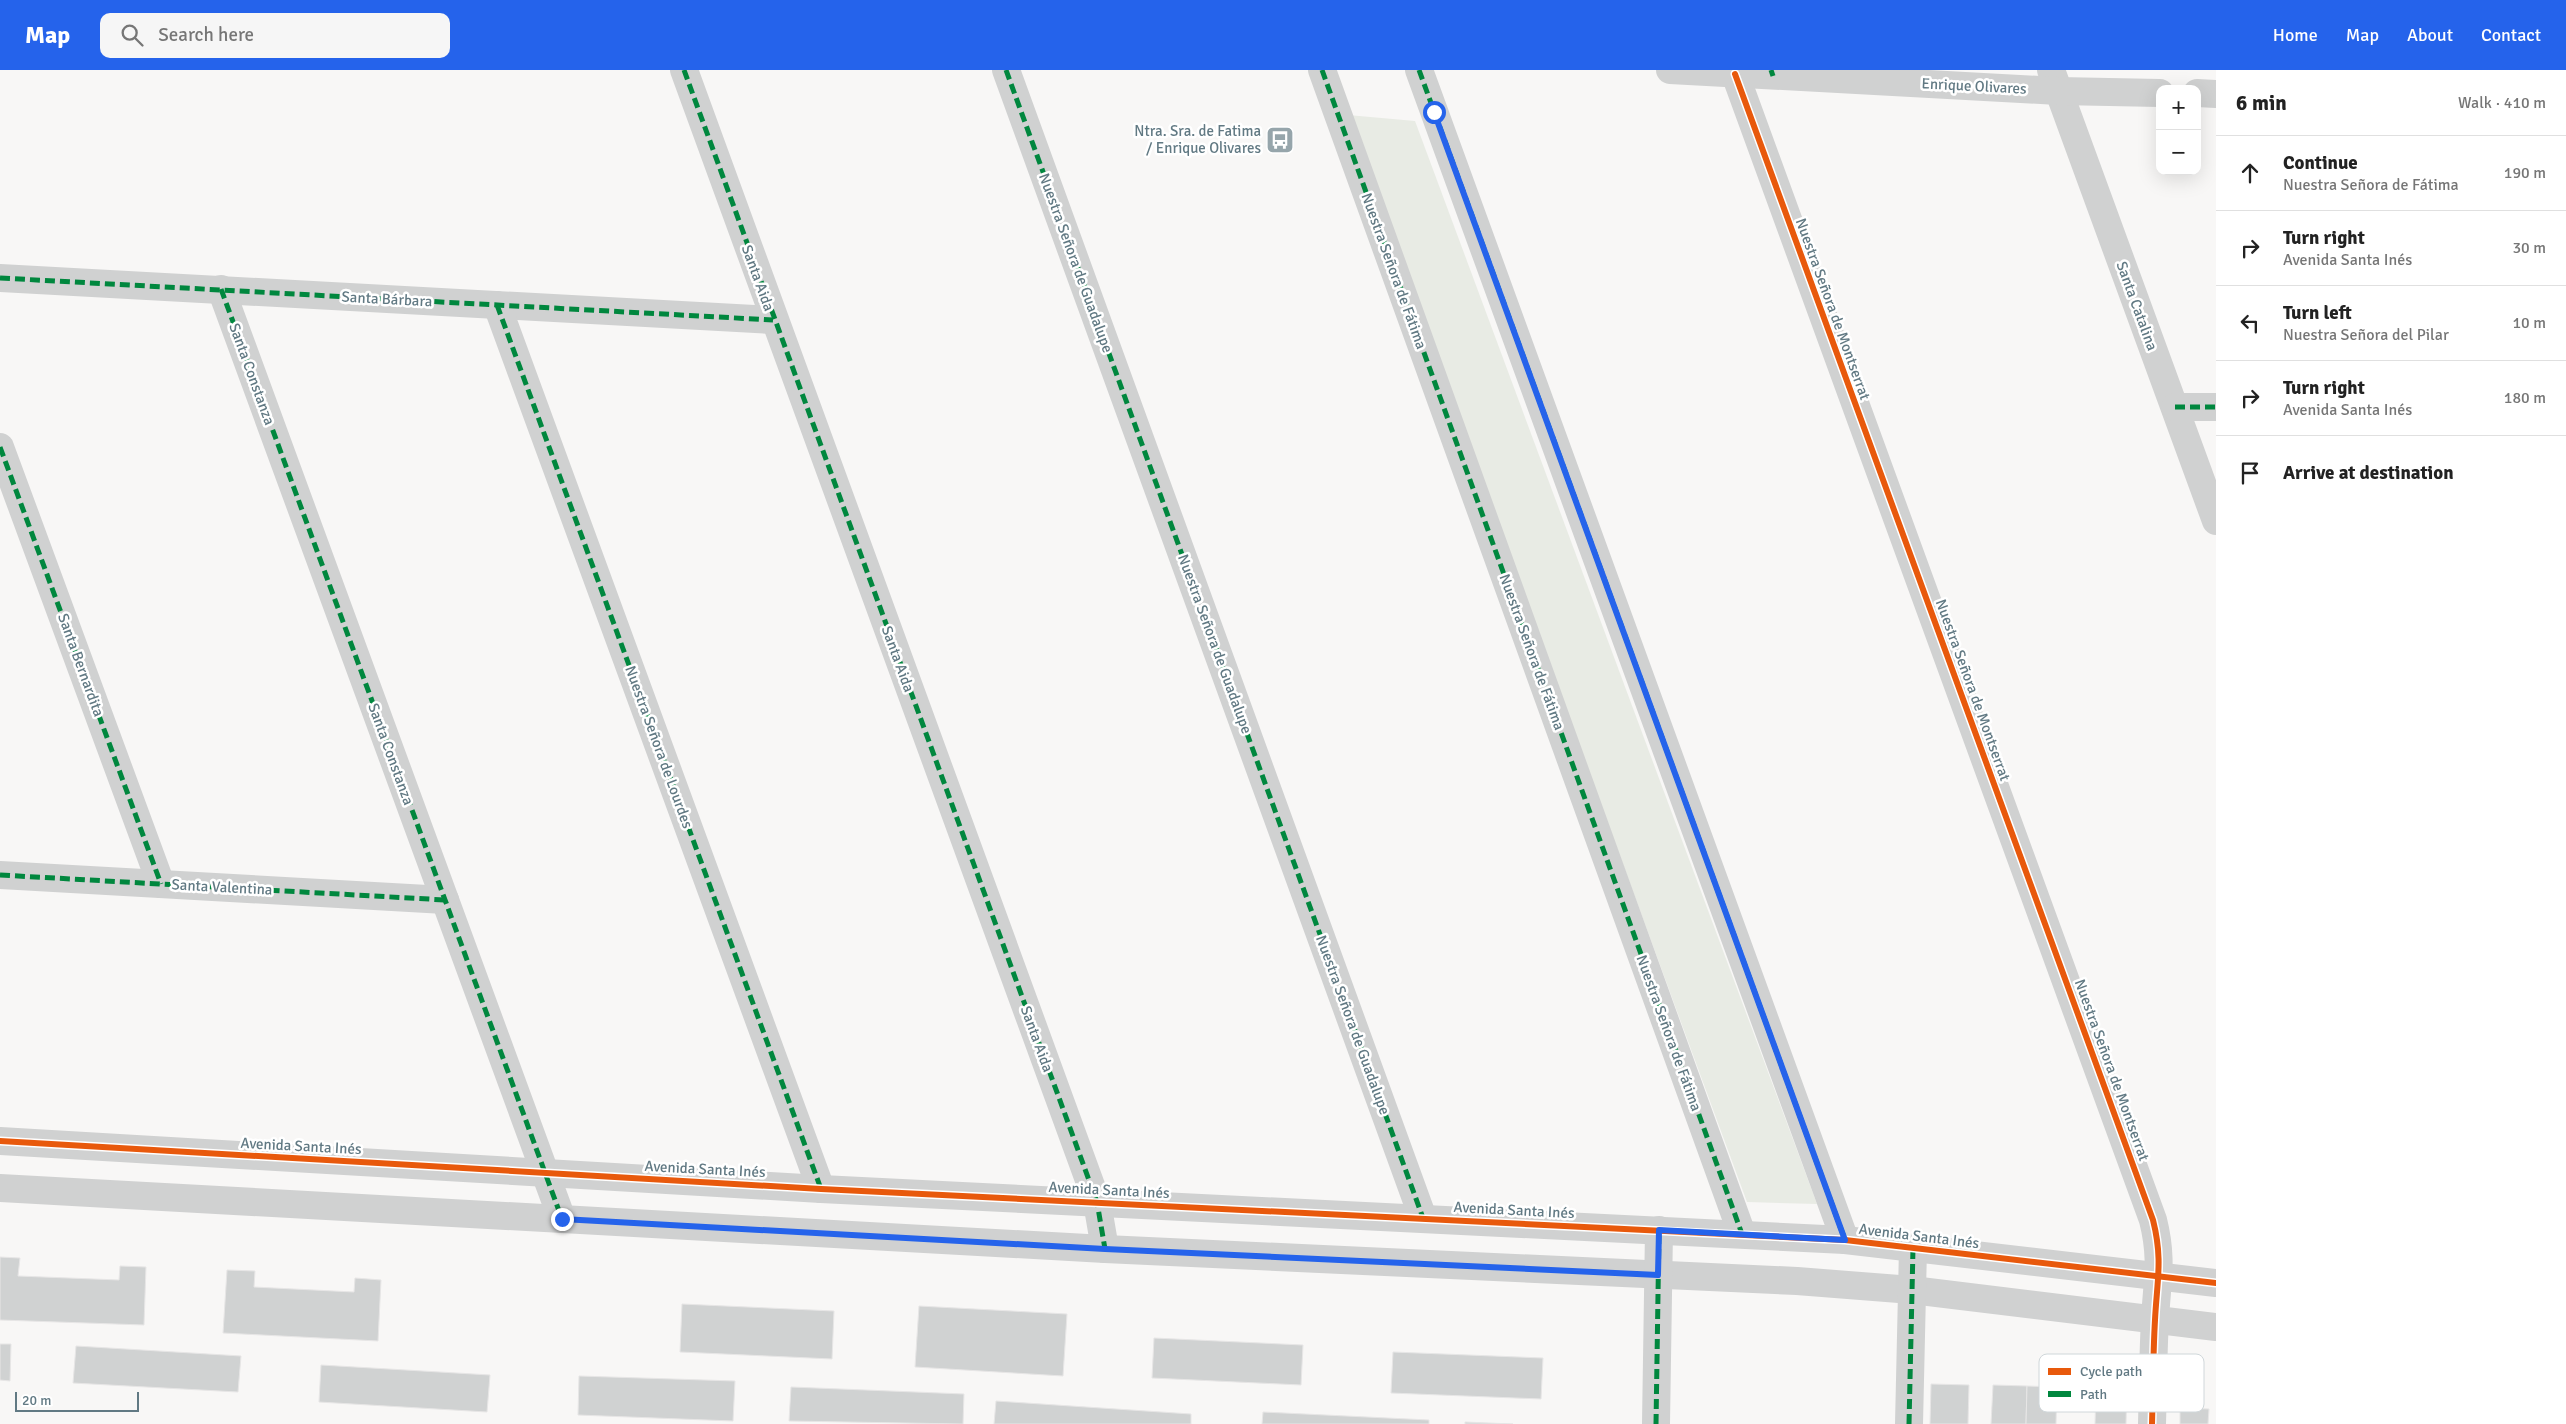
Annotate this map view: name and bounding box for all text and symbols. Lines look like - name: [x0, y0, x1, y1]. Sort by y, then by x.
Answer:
- search box: [100, 13, 450, 58]
- text: Map: [25, 20, 70, 50]
- icon: search: [118, 21, 146, 49]
- text: Search here: [158, 23, 254, 47]
- text: Home: [2273, 24, 2318, 46]
- text: Map: [2346, 24, 2379, 46]
- text: About: [2407, 24, 2453, 46]
- text: Contact: [2481, 24, 2541, 46]
- street label: Enrique Olivares: [1921, 74, 2027, 98]
- map controls: [2156, 85, 2201, 175]
- button: +: [2156, 85, 2201, 130]
- text: 6 min: [2236, 90, 2287, 116]
- text: Walk · 410 m: [2458, 93, 2546, 113]
- route start: [1423, 101, 1446, 124]
- place label: Ntra. Sra. de Fatima / Enrique Olivares: [1134, 122, 1261, 157]
- bus stop icon: Ntra. Sra. de Fatima / Enrique Olivares: [1265, 125, 1295, 155]
- button: −: [2156, 130, 2201, 175]
- text: Continue: [2283, 151, 2358, 175]
- icon: ahead: [2236, 159, 2264, 187]
- text: 190 m: [2504, 163, 2546, 183]
- street label: Nuestra Señora de Guadalupe: [1035, 171, 1117, 355]
- text: Nuestra Señora de Fátima: [2283, 175, 2459, 195]
- street label: Nuestra Señora de Fátima: [1357, 191, 1431, 351]
- street label: Nuestra Señora de Montserrat: [1792, 216, 1874, 402]
- text: Turn right: [2283, 226, 2365, 250]
- icon: right: [2236, 234, 2264, 262]
- text: 30 m: [2512, 238, 2546, 258]
- street label: Santa Aida: [738, 242, 778, 314]
- text: Avenida Santa Inés: [2283, 250, 2412, 270]
- street label: Santa Catalina: [2113, 259, 2161, 353]
- street label: Santa Bárbara: [341, 288, 433, 310]
- text: Turn left: [2283, 301, 2352, 325]
- icon: left: [2236, 309, 2264, 337]
- text: 10 m: [2512, 313, 2546, 333]
- street label: Santa Constanza: [225, 321, 279, 427]
- text: Nuestra Señora del Pilar: [2283, 325, 2449, 345]
- text: Turn right: [2283, 376, 2365, 400]
- icon: right: [2236, 384, 2264, 412]
- text: 180 m: [2504, 388, 2546, 408]
- text: Avenida Santa Inés: [2283, 400, 2412, 420]
- icon: arrive: [2236, 459, 2264, 487]
- text: Arrive at destination: [2283, 461, 2454, 485]
- street label: Nuestra Señora de Guadalupe: [1174, 552, 1256, 736]
- street label: Nuestra Señora de Fátima: [1495, 572, 1569, 732]
- street label: Nuestra Señora de Montserrat: [1932, 597, 2014, 783]
- street label: Santa Bernardita: [54, 611, 108, 719]
- street label: Santa Aida: [878, 623, 918, 695]
- street label: Nuestra Señora de Lourdes: [621, 663, 697, 831]
- street label: Santa Constanza: [364, 701, 418, 807]
- street label: Santa Valentina: [171, 875, 273, 899]
- street label: Nuestra Señora de Guadalupe: [1312, 933, 1394, 1117]
- street label: Nuestra Señora de Fátima: [1632, 953, 1706, 1113]
- street label: Nuestra Señora de Montserrat: [2071, 977, 2153, 1163]
- street label: Santa Aida: [1017, 1003, 1057, 1075]
- street label: Avenida Santa Inés: [240, 1134, 362, 1158]
- street label: Avenida Santa Inés: [644, 1157, 766, 1181]
- street label: Avenida Santa Inés: [1048, 1178, 1170, 1202]
- street label: Avenida Santa Inés: [1453, 1198, 1575, 1222]
- route end: [551, 1208, 574, 1231]
- street label: Avenida Santa Inés: [1858, 1220, 1981, 1252]
- legend: [2039, 1354, 2204, 1412]
- text: Cycle path: [2080, 1363, 2142, 1380]
- text: Path: [2080, 1386, 2107, 1403]
- scale bar: [15, 1389, 139, 1412]
- text: 20 m: [22, 1392, 51, 1409]

